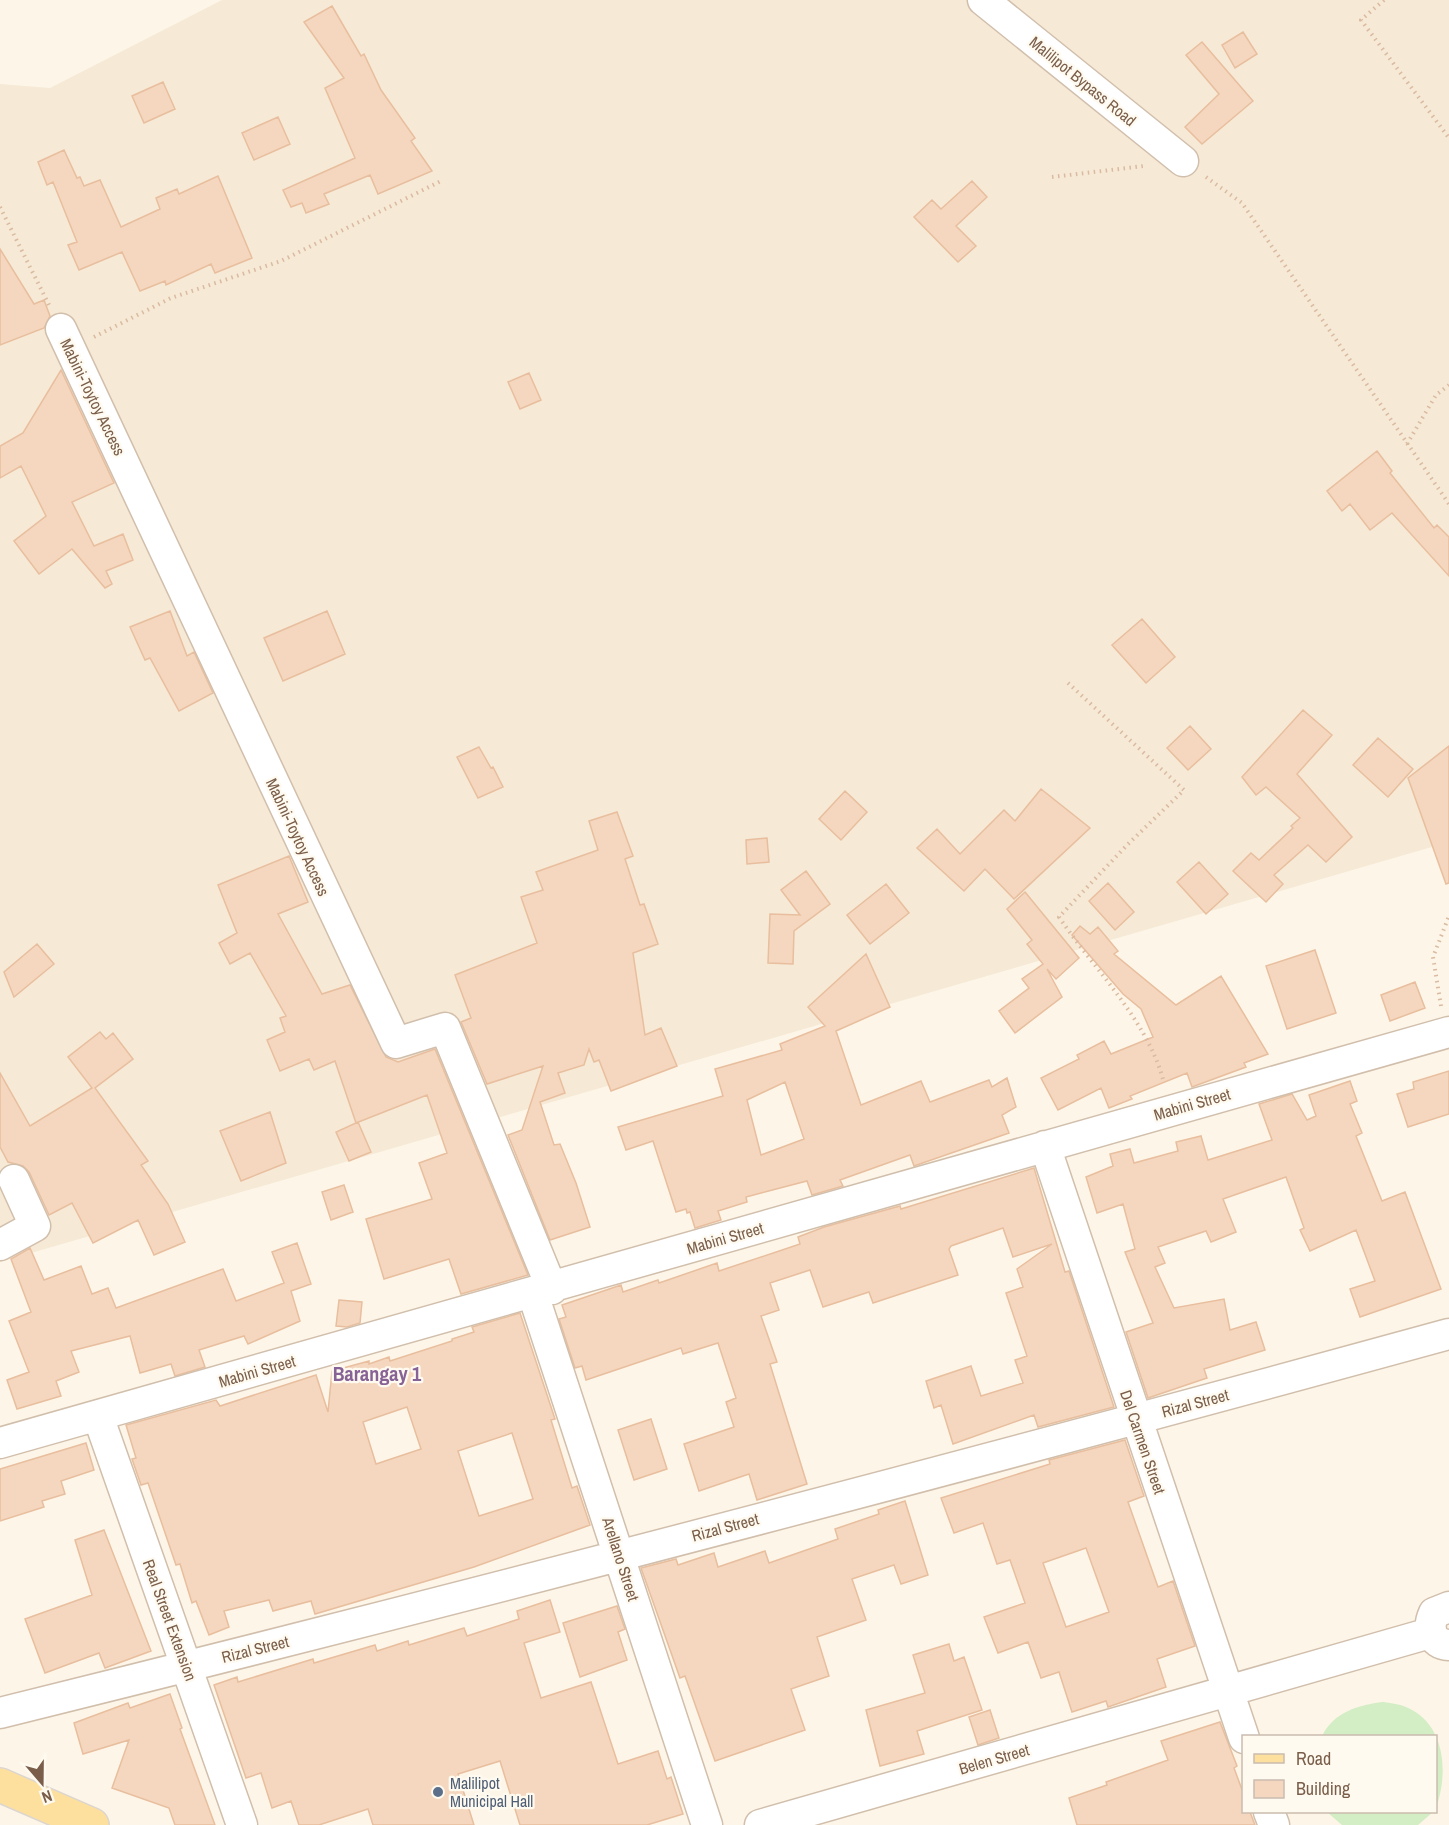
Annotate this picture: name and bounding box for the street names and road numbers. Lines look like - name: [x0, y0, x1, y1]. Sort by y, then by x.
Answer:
- street label: Malilipot Bypass Road: [1025, 31, 1141, 131]
- street label: Mabini-Toytoy Access: [55, 335, 131, 459]
- street label: Mabini-Toytoy Access: [261, 775, 335, 899]
- street label: Mabini Street: [1151, 1082, 1233, 1125]
- street label: Mabini Street: [684, 1216, 766, 1259]
- street label: Mabini Street: [216, 1349, 298, 1392]
- street label: Rizal Street: [1159, 1383, 1231, 1422]
- street label: Del Carmen Street: [1115, 1387, 1171, 1497]
- street label: Rizal Street: [689, 1507, 761, 1546]
- street label: Arellano Street: [597, 1513, 645, 1604]
- street label: Real Street Extension: [138, 1556, 202, 1684]
- street label: Rizal Street: [219, 1630, 291, 1668]
- street label: Belen Street: [956, 1738, 1032, 1780]

